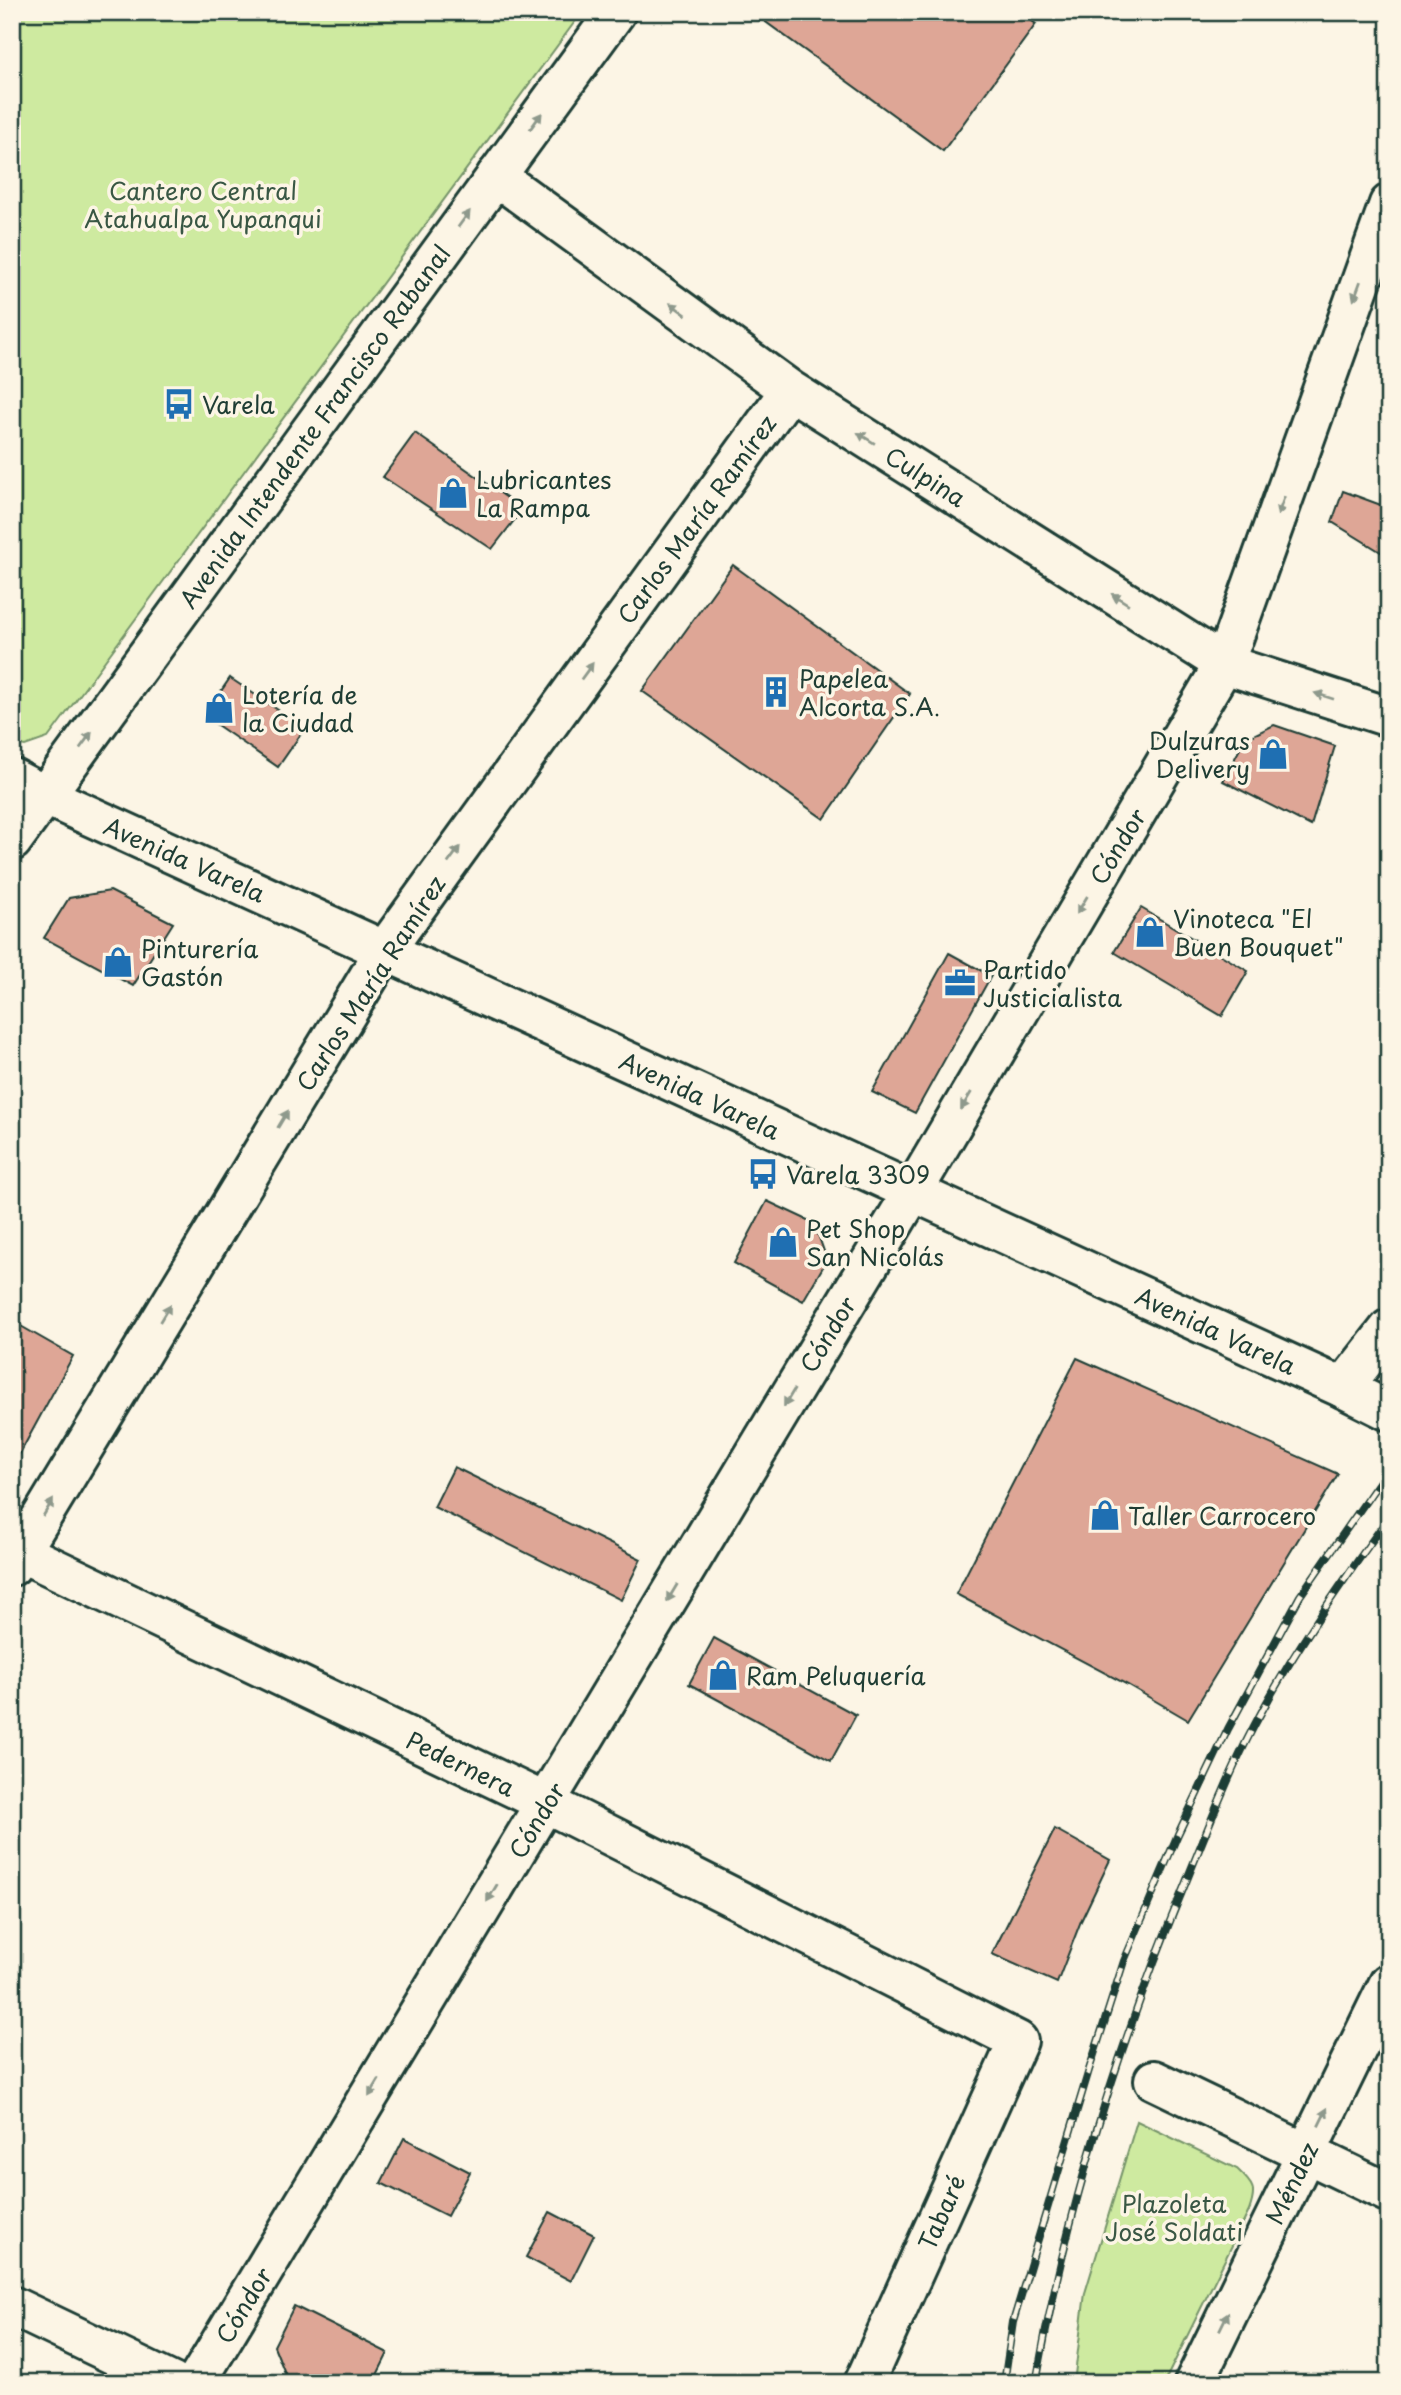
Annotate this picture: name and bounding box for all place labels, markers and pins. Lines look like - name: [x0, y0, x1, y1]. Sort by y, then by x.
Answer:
- place label: Varela: [202, 386, 275, 422]
- bus stop icon: Varela: [162, 387, 196, 421]
- place label: Lubricantes La Rampa: [476, 461, 611, 525]
- shop icon: Lubricantes La Rampa: [436, 476, 470, 510]
- place label: Papelea Alcorta S.A.: [799, 660, 940, 724]
- building icon: Papelea Alcorta S.A.: [759, 675, 793, 709]
- place label: Lotería de la Ciudad: [242, 676, 358, 740]
- shop icon: Lotería de la Ciudad: [202, 691, 236, 725]
- place label: Dulzuras Delivery: [1149, 722, 1250, 786]
- shop icon: Dulzuras Delivery: [1256, 737, 1290, 771]
- place label: Vinoteca "El Buen Bouquet": [1173, 900, 1344, 964]
- shop icon: Vinoteca "El Buen Bouquet": [1133, 915, 1167, 949]
- place label: Pinturería Gastón: [141, 930, 258, 994]
- shop icon: Pinturería Gastón: [101, 945, 135, 979]
- place label: Partido Justicialista: [983, 951, 1122, 1015]
- office icon: Partido Justicialista: [943, 966, 977, 1000]
- place label: Varela 3309: [786, 1156, 930, 1192]
- bus stop icon: Varela 3309: [746, 1157, 780, 1191]
- place label: Pet Shop San Nicolás: [806, 1210, 944, 1274]
- shop icon: Pet Shop San Nicolás: [766, 1225, 800, 1259]
- place label: Taller Carrocero: [1128, 1497, 1316, 1533]
- shop icon: Taller Carrocero: [1088, 1498, 1122, 1532]
- place label: Ram Peluquería: [746, 1657, 926, 1693]
- shop icon: Ram Peluquería: [706, 1658, 740, 1692]

